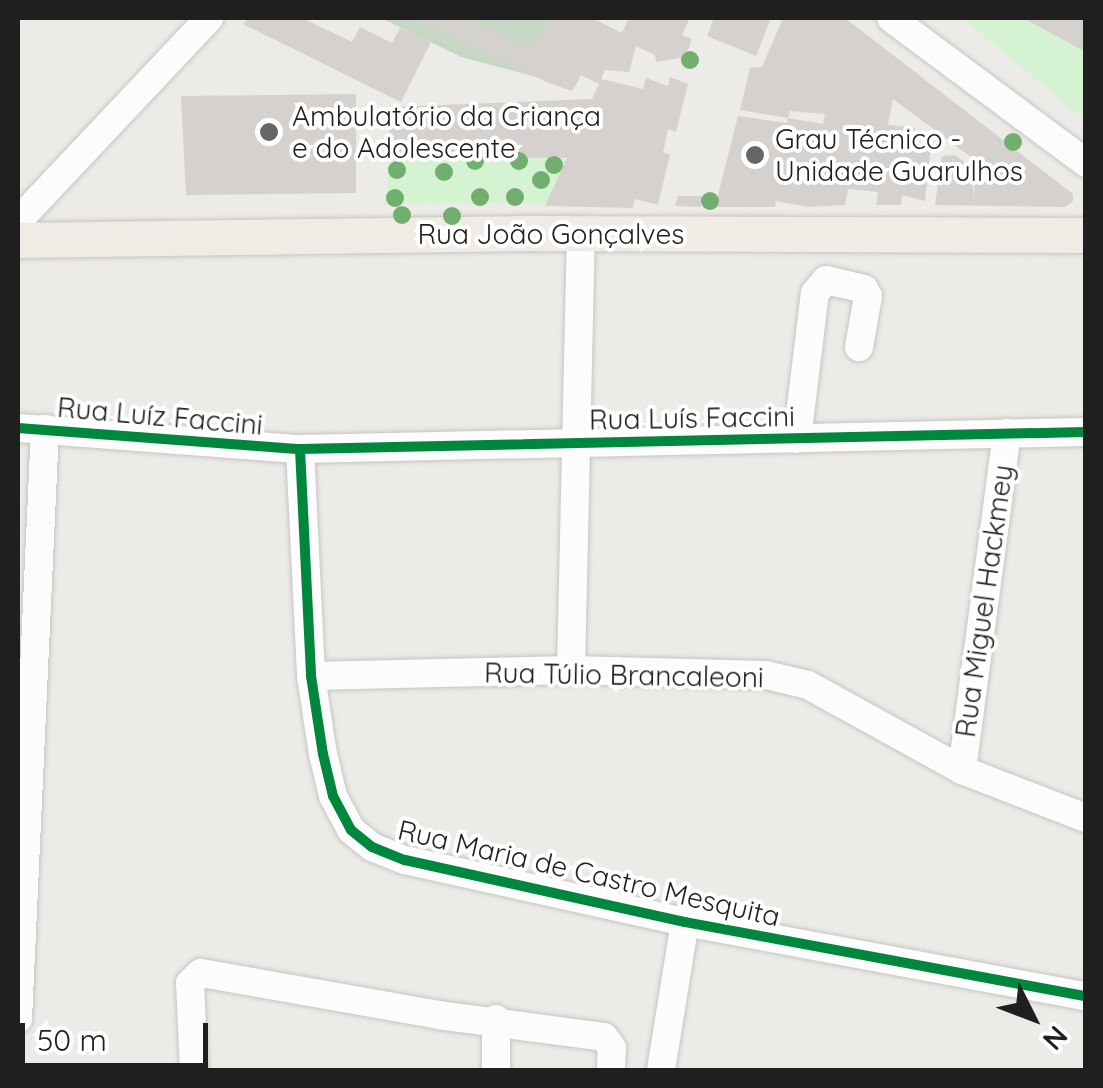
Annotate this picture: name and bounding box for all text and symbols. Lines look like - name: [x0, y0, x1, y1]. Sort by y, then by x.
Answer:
- place label: Ambulatório da Criança e do Adolescente: [292, 99, 601, 165]
- marker: Ambulatório da Criança e do Adolescente: [256, 119, 282, 145]
- place label: Grau Técnico - Unidade Guarulhos: [775, 122, 1023, 188]
- marker: Grau Técnico - Unidade Guarulhos: [744, 144, 766, 166]
- street label: Rua João Gonçalves: [418, 217, 684, 251]
- street label: Rua Luíz Faccini: [56, 390, 264, 442]
- street label: Rua Luís Faccini: [589, 399, 795, 437]
- street label: Rua Miguel Hackmey: [948, 463, 1020, 739]
- street label: Rua Túlio Brancaleoni: [484, 656, 764, 694]
- street label: Rua Maria de Castro Mesquita: [395, 813, 783, 933]
- north arrow: [983, 968, 1083, 1068]
- scale bar: [25, 1003, 212, 1065]
- text: N: [1036, 1019, 1076, 1058]
- text: 50 m: [37, 1021, 107, 1059]

